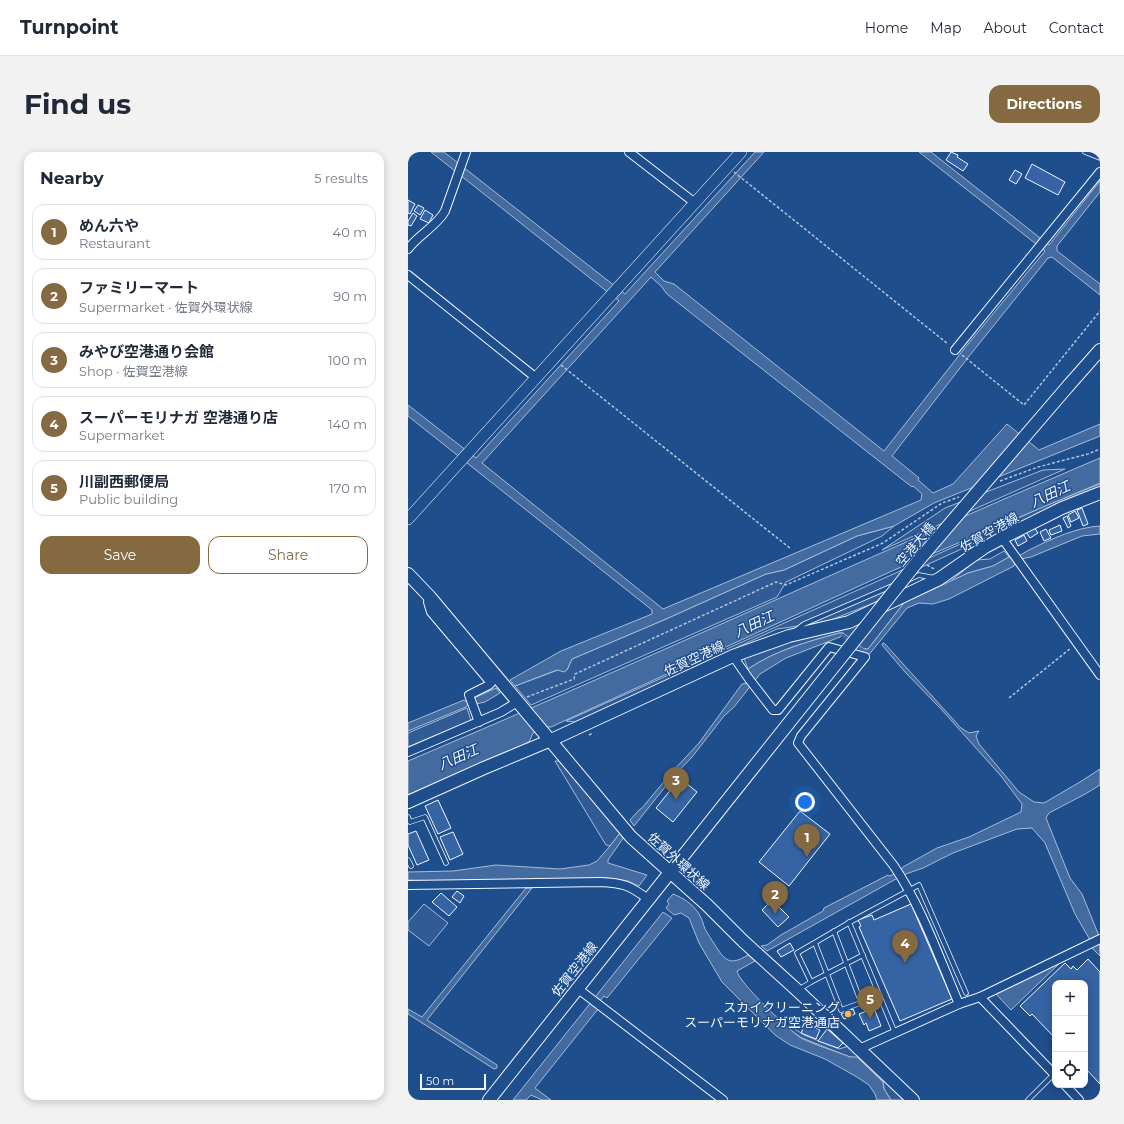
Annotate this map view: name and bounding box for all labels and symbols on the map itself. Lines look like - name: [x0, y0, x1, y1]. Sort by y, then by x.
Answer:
- water label: 八田江: [1027, 476, 1075, 511]
- street label: 佐賀空港線: [957, 509, 1021, 555]
- street label: 空港大橋: [892, 519, 938, 569]
- water label: 八田江: [731, 606, 779, 641]
- street label: 佐賀空港線: [661, 637, 727, 679]
- water label: 八田江: [435, 739, 483, 774]
- pin: 3: [663, 767, 689, 800]
- your location: [795, 792, 815, 812]
- pin: 1: [794, 824, 820, 857]
- street label: 佐賀外環状線: [645, 829, 713, 893]
- pin: 2: [762, 881, 788, 914]
- pin: 4: [892, 930, 918, 963]
- street label: 佐賀空港線: [548, 938, 600, 1000]
- pin: 5: [857, 986, 883, 1019]
- place label: スカイクリーニング スーパーモリナガ空港通店: [684, 999, 840, 1030]
- marker: スカイクリーニング スーパーモリナガ空港通店: [843, 1009, 853, 1019]
- scale bar: [420, 1072, 486, 1091]

